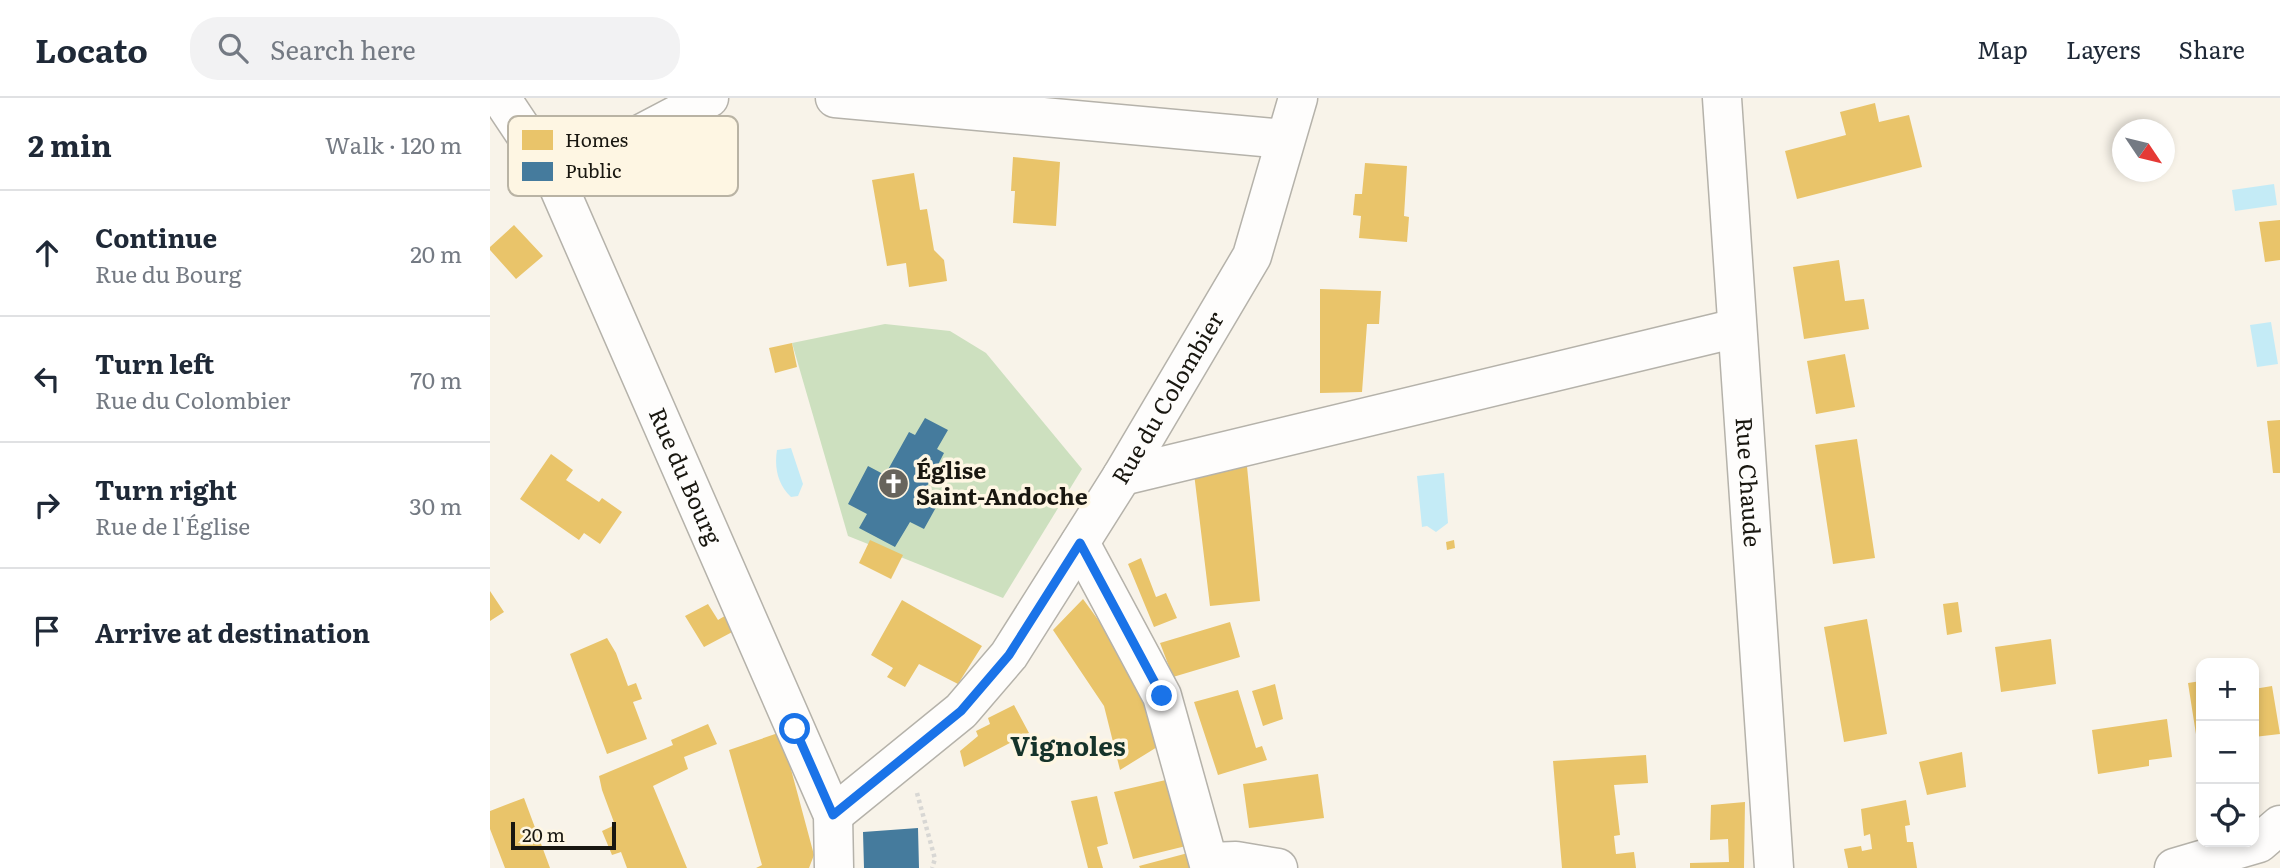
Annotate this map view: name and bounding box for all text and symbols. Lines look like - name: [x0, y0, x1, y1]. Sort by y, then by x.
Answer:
- search box: [190, 17, 680, 80]
- text: Locato: [35, 24, 148, 73]
- icon: search: [214, 29, 252, 67]
- text: Search here: [270, 29, 416, 68]
- text: Map: [1977, 31, 2028, 66]
- text: Layers: [2066, 31, 2140, 66]
- text: Share: [2178, 31, 2245, 66]
- legend: [508, 116, 738, 196]
- north arrow: [2112, 119, 2175, 182]
- text: 2 min: [28, 122, 112, 166]
- text: Homes: [565, 125, 629, 153]
- text: Walk · 120 m: [325, 127, 462, 161]
- text: Public: [565, 156, 622, 184]
- text: Continue: [95, 217, 217, 256]
- icon: ahead: [28, 234, 66, 272]
- text: 20 m: [410, 236, 462, 270]
- text: Rue du Bourg: [95, 256, 242, 290]
- street label: Rue du Colombier: [1102, 304, 1231, 490]
- text: Turn left: [95, 343, 214, 382]
- icon: left: [28, 360, 66, 398]
- text: 70 m: [410, 362, 462, 396]
- text: Rue du Colombier: [95, 382, 290, 416]
- street label: Rue du Bourg: [642, 402, 732, 550]
- street label: Rue Chaude: [1729, 416, 1771, 548]
- place label: Église Saint-Andoche: [916, 452, 1088, 512]
- church icon: Église Saint-Andoche: [876, 467, 910, 501]
- text: Turn right: [95, 469, 237, 508]
- icon: right: [28, 486, 66, 524]
- text: 30 m: [409, 488, 462, 522]
- text: Rue de l'Église: [95, 508, 250, 542]
- icon: arrive: [28, 612, 66, 650]
- text: Arrive at destination: [95, 612, 370, 651]
- map controls: [2196, 658, 2259, 847]
- button: +: [2196, 658, 2259, 721]
- route end: [1146, 680, 1177, 711]
- route start: [779, 713, 810, 744]
- button: −: [2196, 721, 2259, 784]
- district label: Vignoles: [1010, 725, 1126, 764]
- button: locate: [2196, 784, 2259, 847]
- scale bar: [511, 819, 616, 851]
- text: 20 m: [522, 820, 565, 848]

